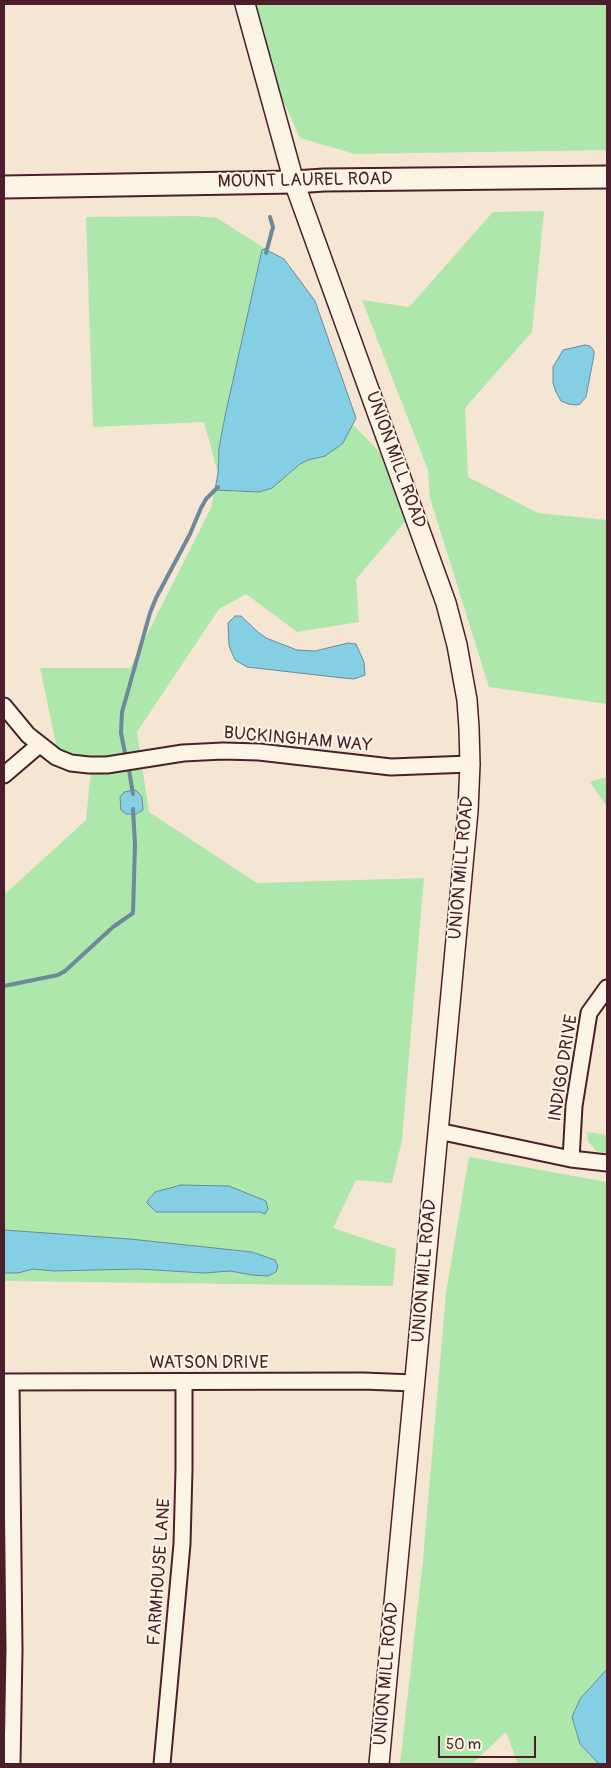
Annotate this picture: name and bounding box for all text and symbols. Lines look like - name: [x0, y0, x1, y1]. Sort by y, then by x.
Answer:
- street label: MOUNT LAUREL ROAD: [217, 169, 393, 193]
- street label: UNION MILL ROAD: [360, 389, 430, 531]
- street label: BUCKINGHAM WAY: [223, 723, 373, 757]
- street label: UNION MILL ROAD: [445, 795, 479, 941]
- street label: INDIGO DRIVE: [545, 1013, 583, 1123]
- street label: UNION MILL ROAD: [408, 1198, 442, 1344]
- street label: WATSON DRIVE: [149, 1352, 269, 1374]
- street label: FARMHOUSE LANE: [144, 1498, 176, 1646]
- street label: UNION MILL ROAD: [370, 1601, 404, 1747]
- scale bar: [441, 1726, 538, 1758]
- text: 50 m: [446, 1735, 481, 1754]

